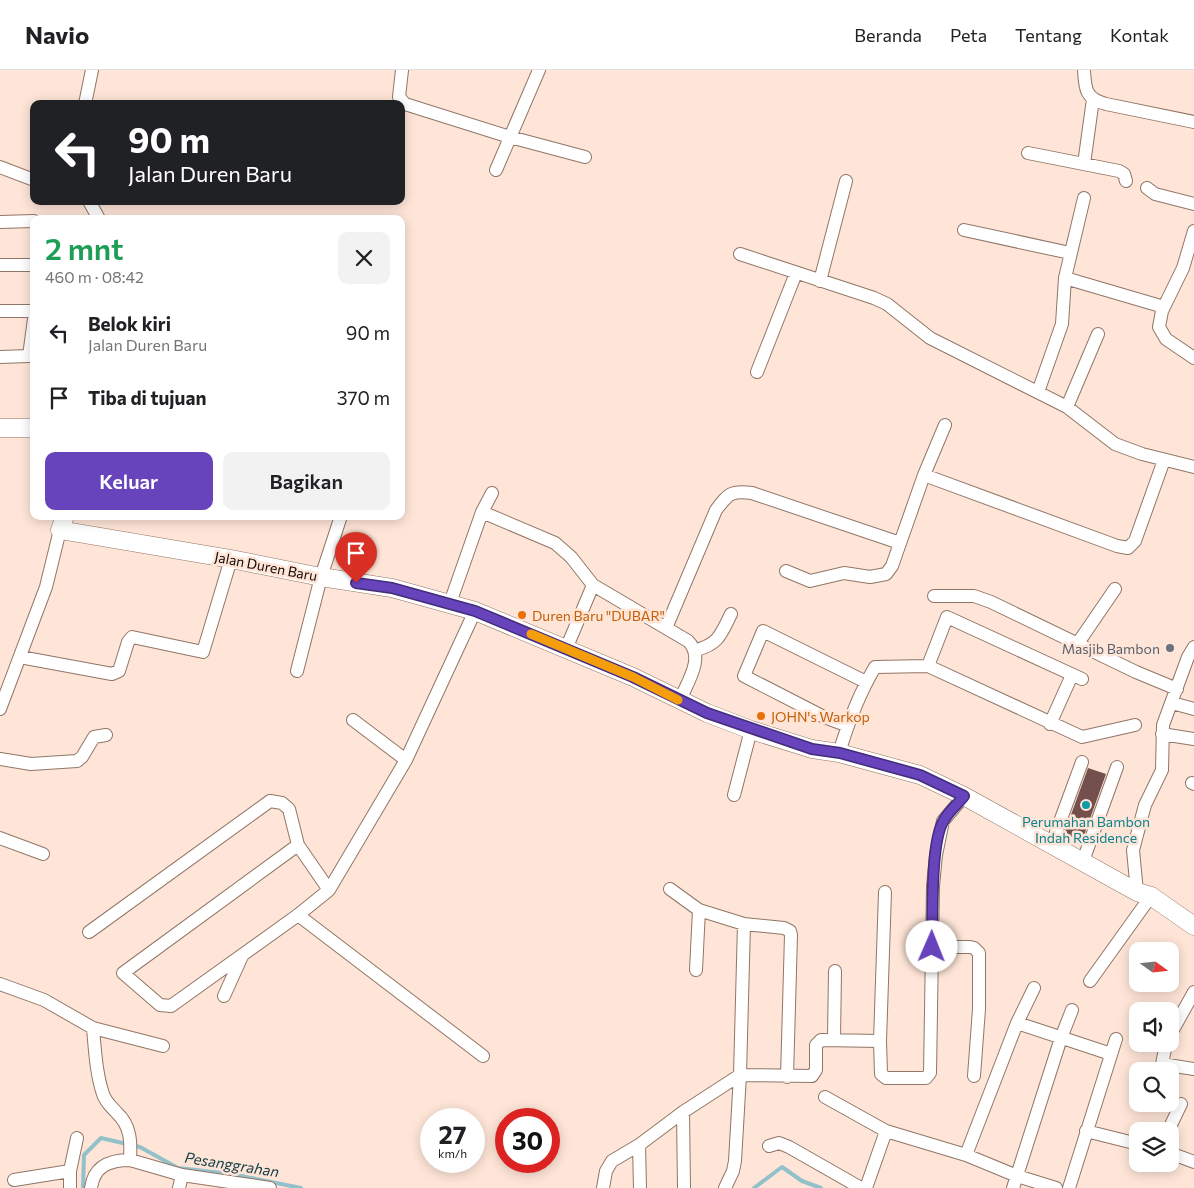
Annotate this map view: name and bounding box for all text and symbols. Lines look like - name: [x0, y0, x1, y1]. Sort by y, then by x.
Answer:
- text: Navio: [25, 20, 89, 49]
- text: Beranda: [854, 24, 922, 46]
- text: Peta: [950, 24, 987, 46]
- text: Tentang: [1015, 24, 1082, 46]
- text: Kontak: [1110, 24, 1169, 46]
- text: 90 m: [128, 117, 210, 160]
- icon: left: [45, 120, 110, 185]
- text: Jalan Duren Baru: [128, 160, 292, 187]
- text: 2 mnt: [45, 229, 124, 266]
- button: close: [338, 232, 390, 284]
- text: 460 m · 08:42: [45, 267, 144, 286]
- text: Belok kiri: [88, 312, 171, 335]
- icon: left: [45, 319, 73, 347]
- text: 90 m: [346, 321, 390, 344]
- text: Jalan Duren Baru: [88, 335, 207, 354]
- icon: arrive: [45, 384, 73, 412]
- text: Tiba di tujuan: [88, 386, 206, 409]
- text: 370 m: [337, 386, 390, 409]
- button: Keluar: [45, 452, 213, 510]
- button: Bagikan: [223, 452, 390, 510]
- pin: [335, 532, 377, 583]
- icon: arrive: [342, 539, 370, 567]
- street label: Jalan Duren Baru: [213, 548, 319, 584]
- place label: Duren Baru "DUBAR": [532, 607, 665, 624]
- marker: Duren Baru "DUBAR": [516, 609, 528, 621]
- place label: Masjib Bambon: [1062, 640, 1160, 657]
- marker: Masjib Bambon: [1164, 642, 1176, 654]
- place label: JOHN's Warkop: [771, 708, 870, 725]
- marker: JOHN's Warkop: [755, 710, 767, 722]
- marker: Perumahan Bambon Indah Residence: [1080, 799, 1092, 811]
- place label: Perumahan Bambon Indah Residence: [1022, 813, 1150, 846]
- position arrow: [905, 920, 957, 972]
- north arrow: [1129, 942, 1179, 992]
- map controls: [1129, 942, 1179, 1172]
- button: sound: [1129, 1002, 1179, 1052]
- button: search: [1129, 1062, 1179, 1112]
- speed limit sign: 30: [495, 1108, 560, 1173]
- text: 27: [439, 1119, 466, 1149]
- button: layers: [1129, 1122, 1179, 1172]
- text: km/h: [438, 1146, 467, 1160]
- water label: Pesanggrahan: [184, 1148, 280, 1180]

